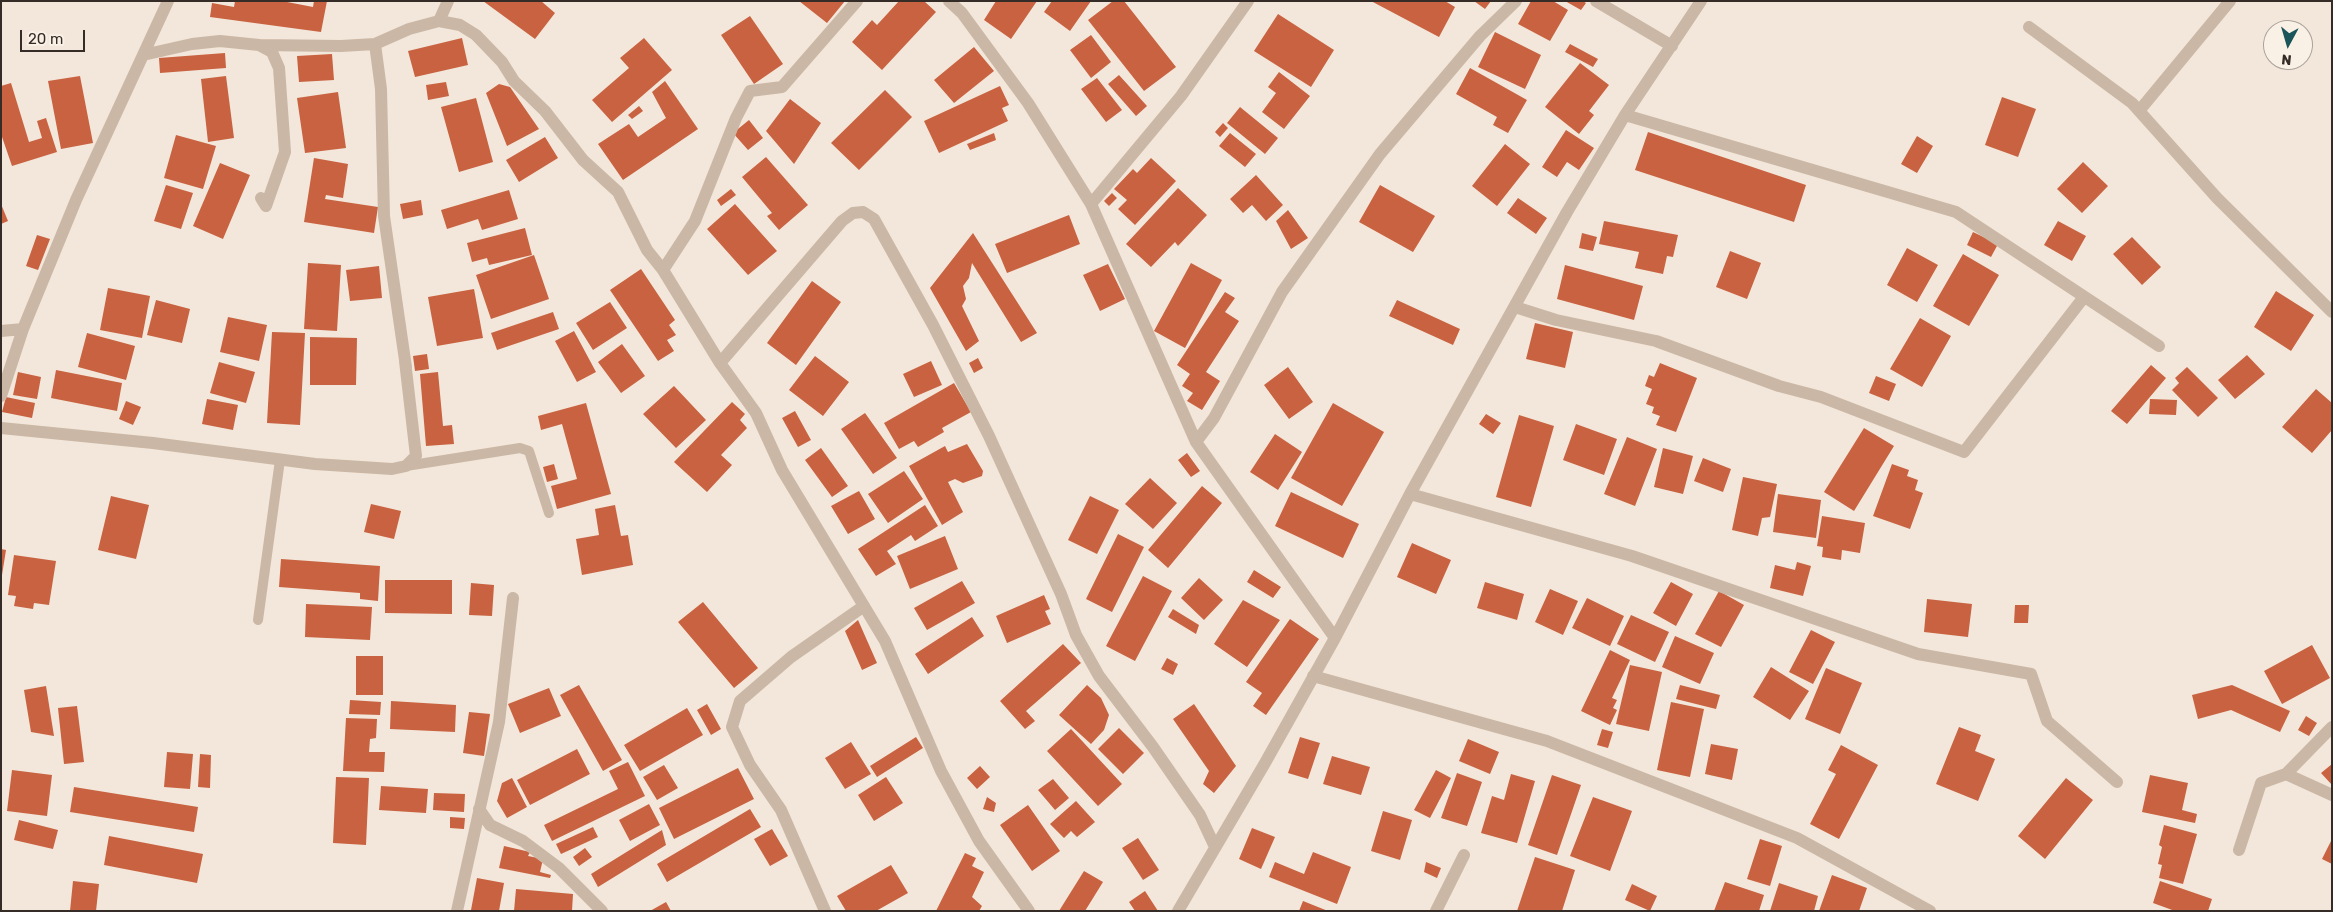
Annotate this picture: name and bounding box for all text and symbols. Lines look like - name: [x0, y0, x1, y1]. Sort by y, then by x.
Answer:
- scale bar: [22, 20, 88, 52]
- north arrow: [2263, 20, 2313, 70]
- text: 20 m: [28, 30, 63, 48]
- text: N: [2281, 50, 2292, 68]

